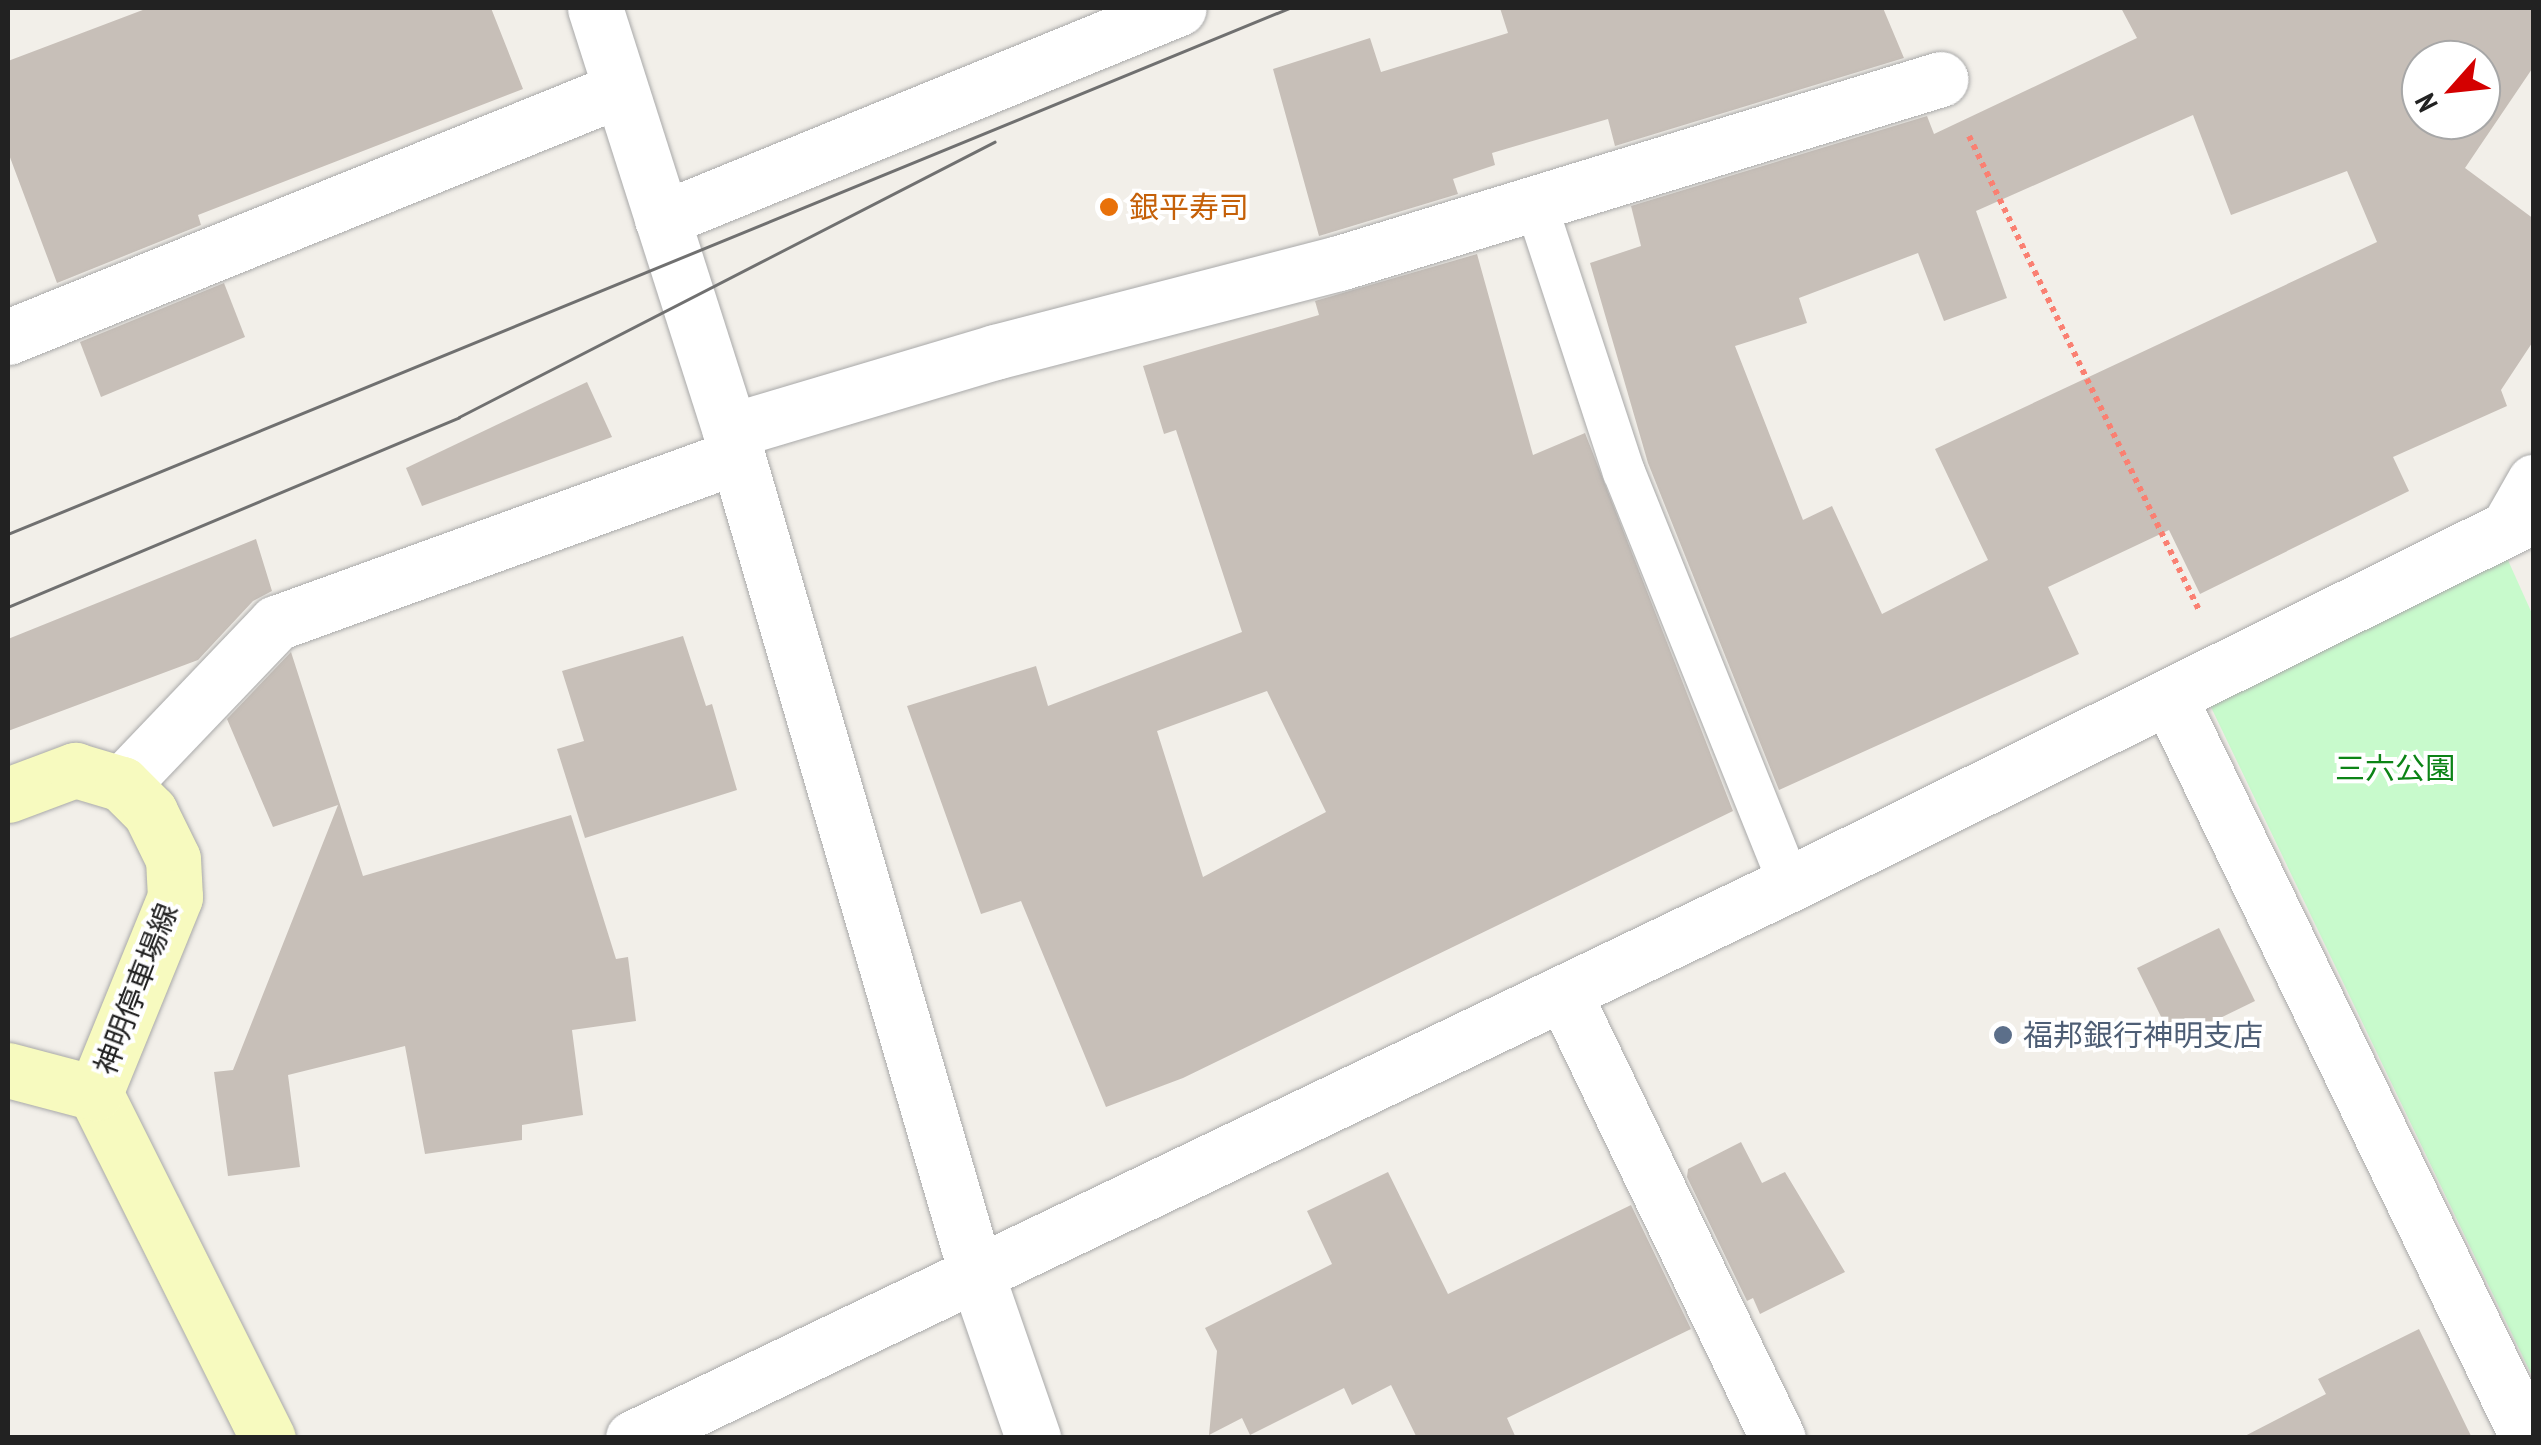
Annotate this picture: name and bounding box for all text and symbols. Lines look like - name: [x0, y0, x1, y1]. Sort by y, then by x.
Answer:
- north arrow: [2401, 40, 2501, 140]
- text: N: [2406, 88, 2446, 118]
- place label: 銀平寿司: [1129, 189, 1249, 225]
- marker: 銀平寿司: [1098, 196, 1120, 218]
- park label: 三六公園: [2335, 750, 2455, 786]
- street label: 神明停車場線: [87, 899, 185, 1079]
- place label: 福邦銀行神明支店: [2023, 1017, 2263, 1053]
- marker: 福邦銀行神明支店: [1992, 1024, 2014, 1046]

